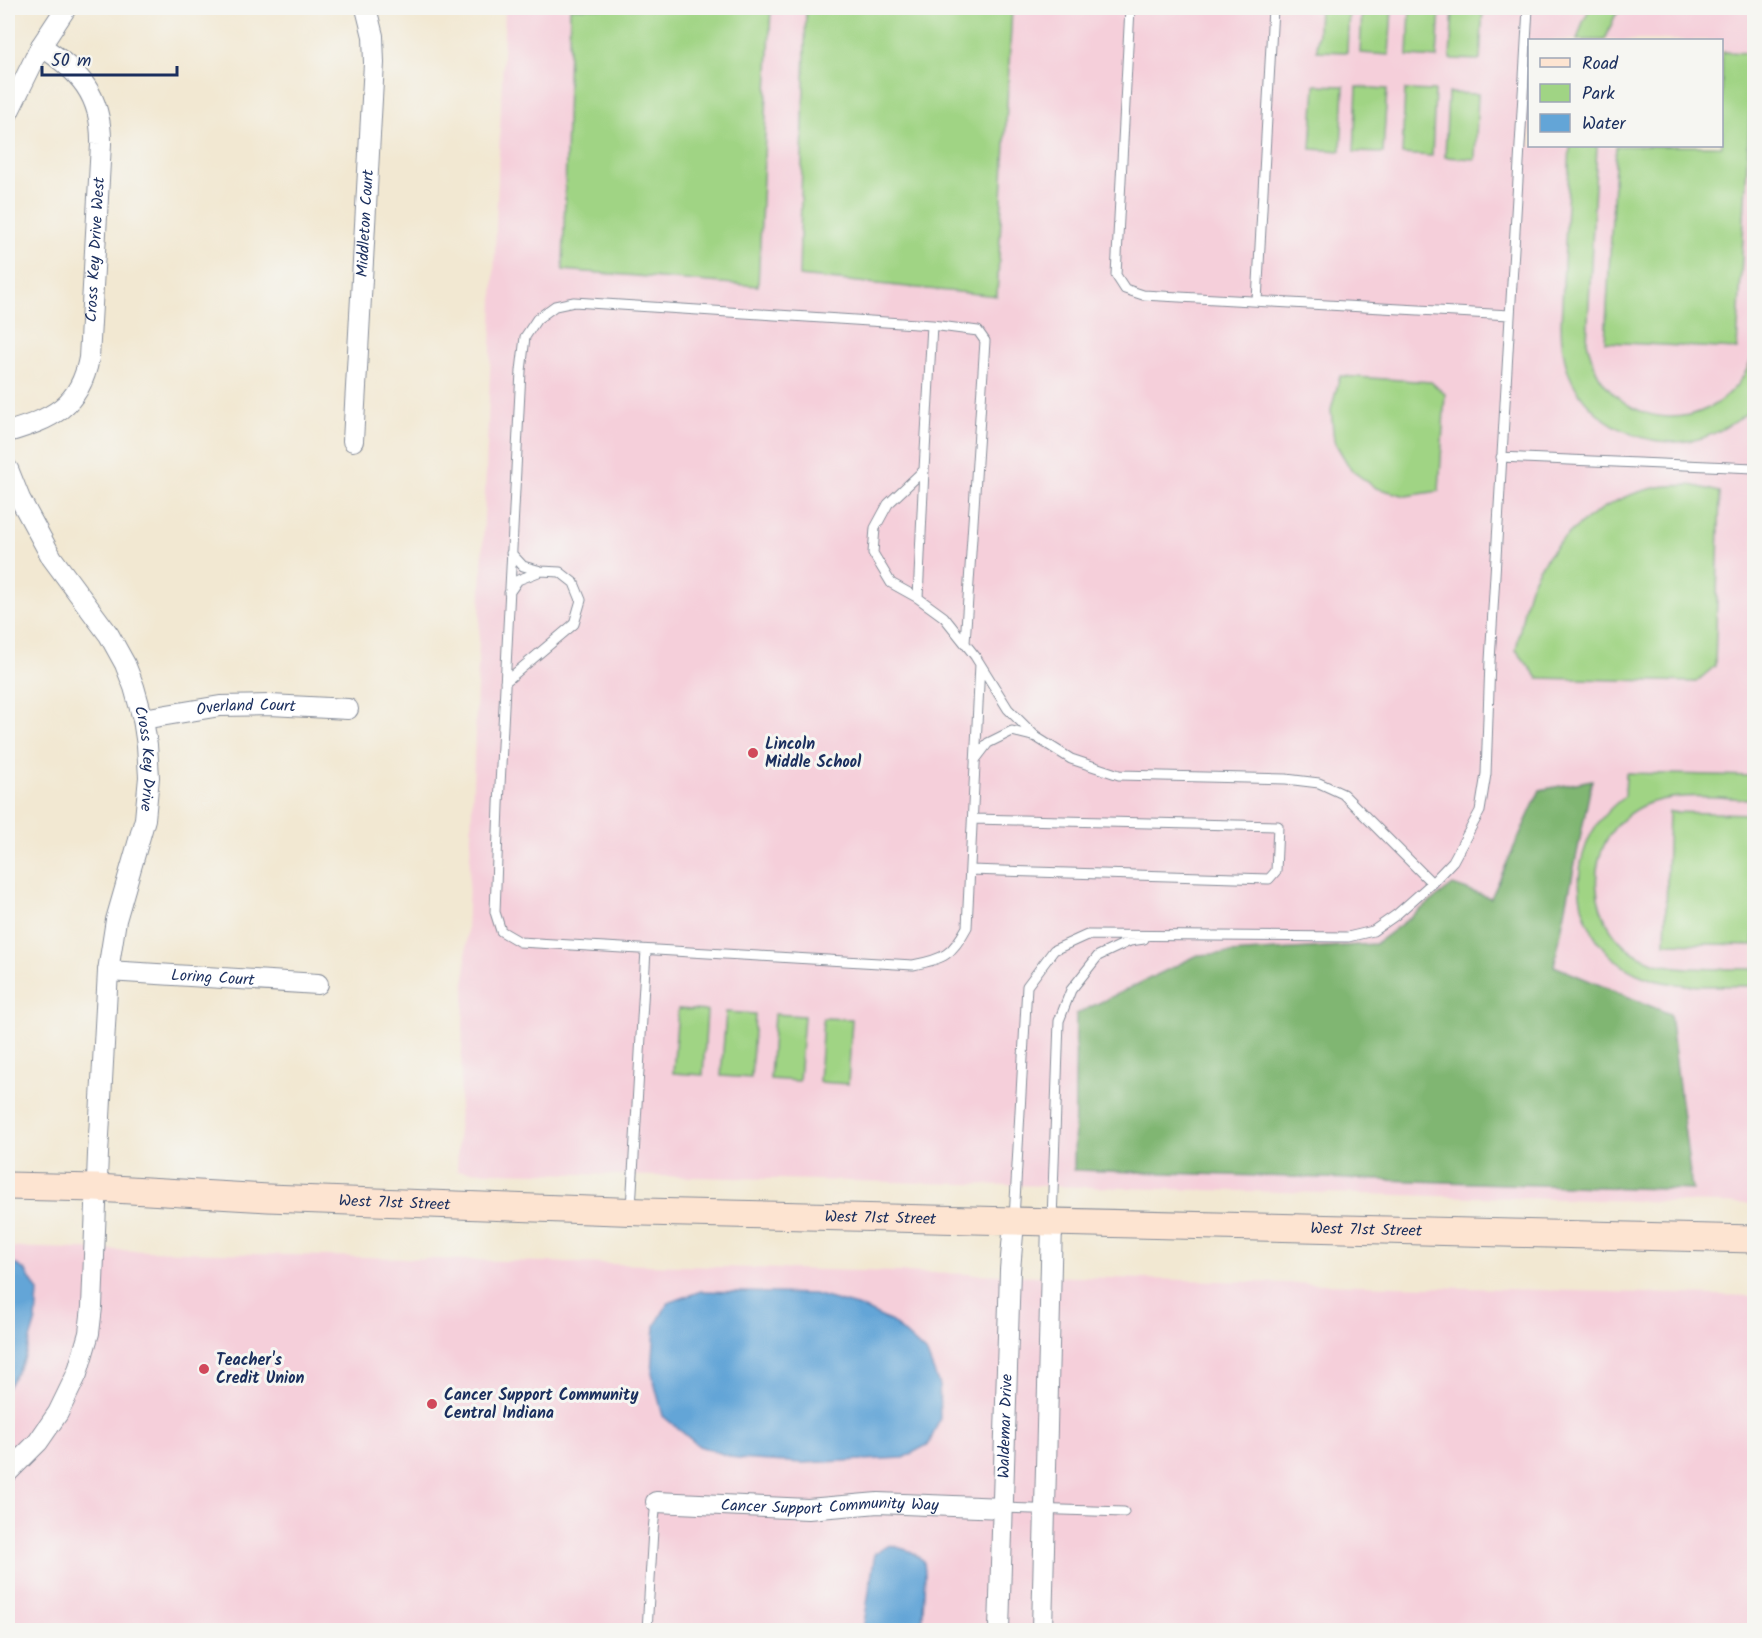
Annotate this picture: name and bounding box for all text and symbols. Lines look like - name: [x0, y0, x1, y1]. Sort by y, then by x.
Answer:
- scale bar: [42, 39, 177, 77]
- legend: [1528, 39, 1723, 147]
- text: 50 m: [51, 47, 91, 76]
- text: Road: [1582, 50, 1619, 79]
- text: Park: [1582, 80, 1615, 109]
- text: Water: [1582, 110, 1627, 139]
- street label: Middleton Court: [350, 168, 381, 278]
- street label: Cross Key Drive West: [79, 176, 112, 323]
- street label: Overland Court: [194, 692, 297, 722]
- street label: Cross Key Drive: [127, 703, 162, 812]
- place label: Lincoln Middle School: [765, 732, 862, 775]
- marker: Lincoln Middle School: [746, 746, 760, 760]
- street label: Loring Court: [170, 962, 256, 993]
- street label: West 71st Street: [338, 1188, 452, 1217]
- street label: West 71st Street: [824, 1204, 937, 1232]
- street label: West 71st Street: [1310, 1216, 1423, 1243]
- place label: Teacher's Credit Union: [216, 1348, 304, 1391]
- marker: Teacher's Credit Union: [197, 1362, 211, 1376]
- street label: Waldemar Drive: [991, 1373, 1019, 1479]
- place label: Cancer Support Community Central Indiana: [444, 1383, 639, 1426]
- marker: Cancer Support Community Central Indiana: [425, 1397, 439, 1411]
- street label: Cancer Support Community Way: [720, 1490, 940, 1522]

